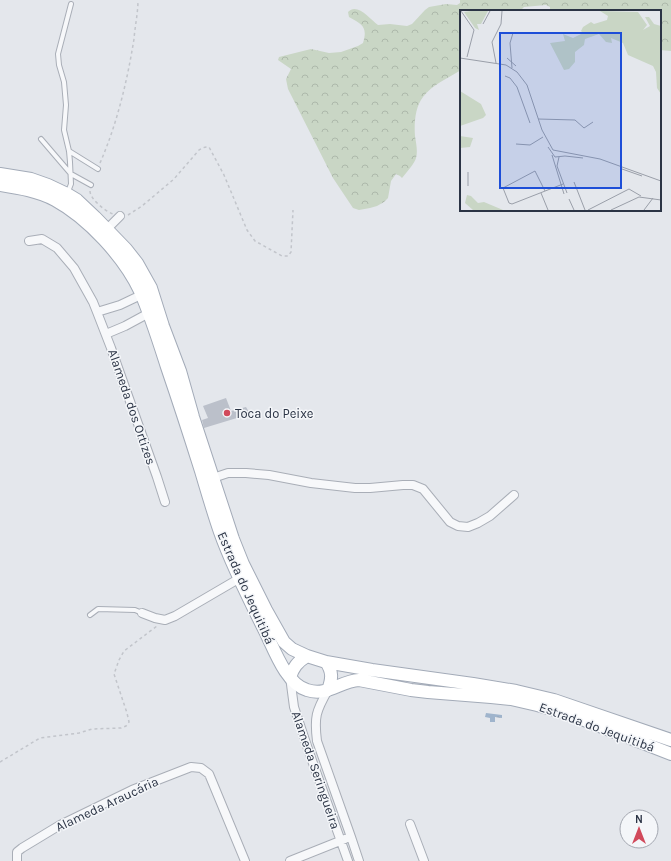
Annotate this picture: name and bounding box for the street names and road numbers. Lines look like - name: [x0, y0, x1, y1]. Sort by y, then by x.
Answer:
- street label: Alameda dos Ortizes: [105, 347, 159, 467]
- street label: Estrada do Jequitibá: [214, 529, 278, 647]
- street label: Estrada do Jequitibá: [537, 699, 657, 756]
- street label: Alameda Seringueira: [289, 709, 343, 831]
- street label: Alameda Araucária: [53, 774, 161, 834]

